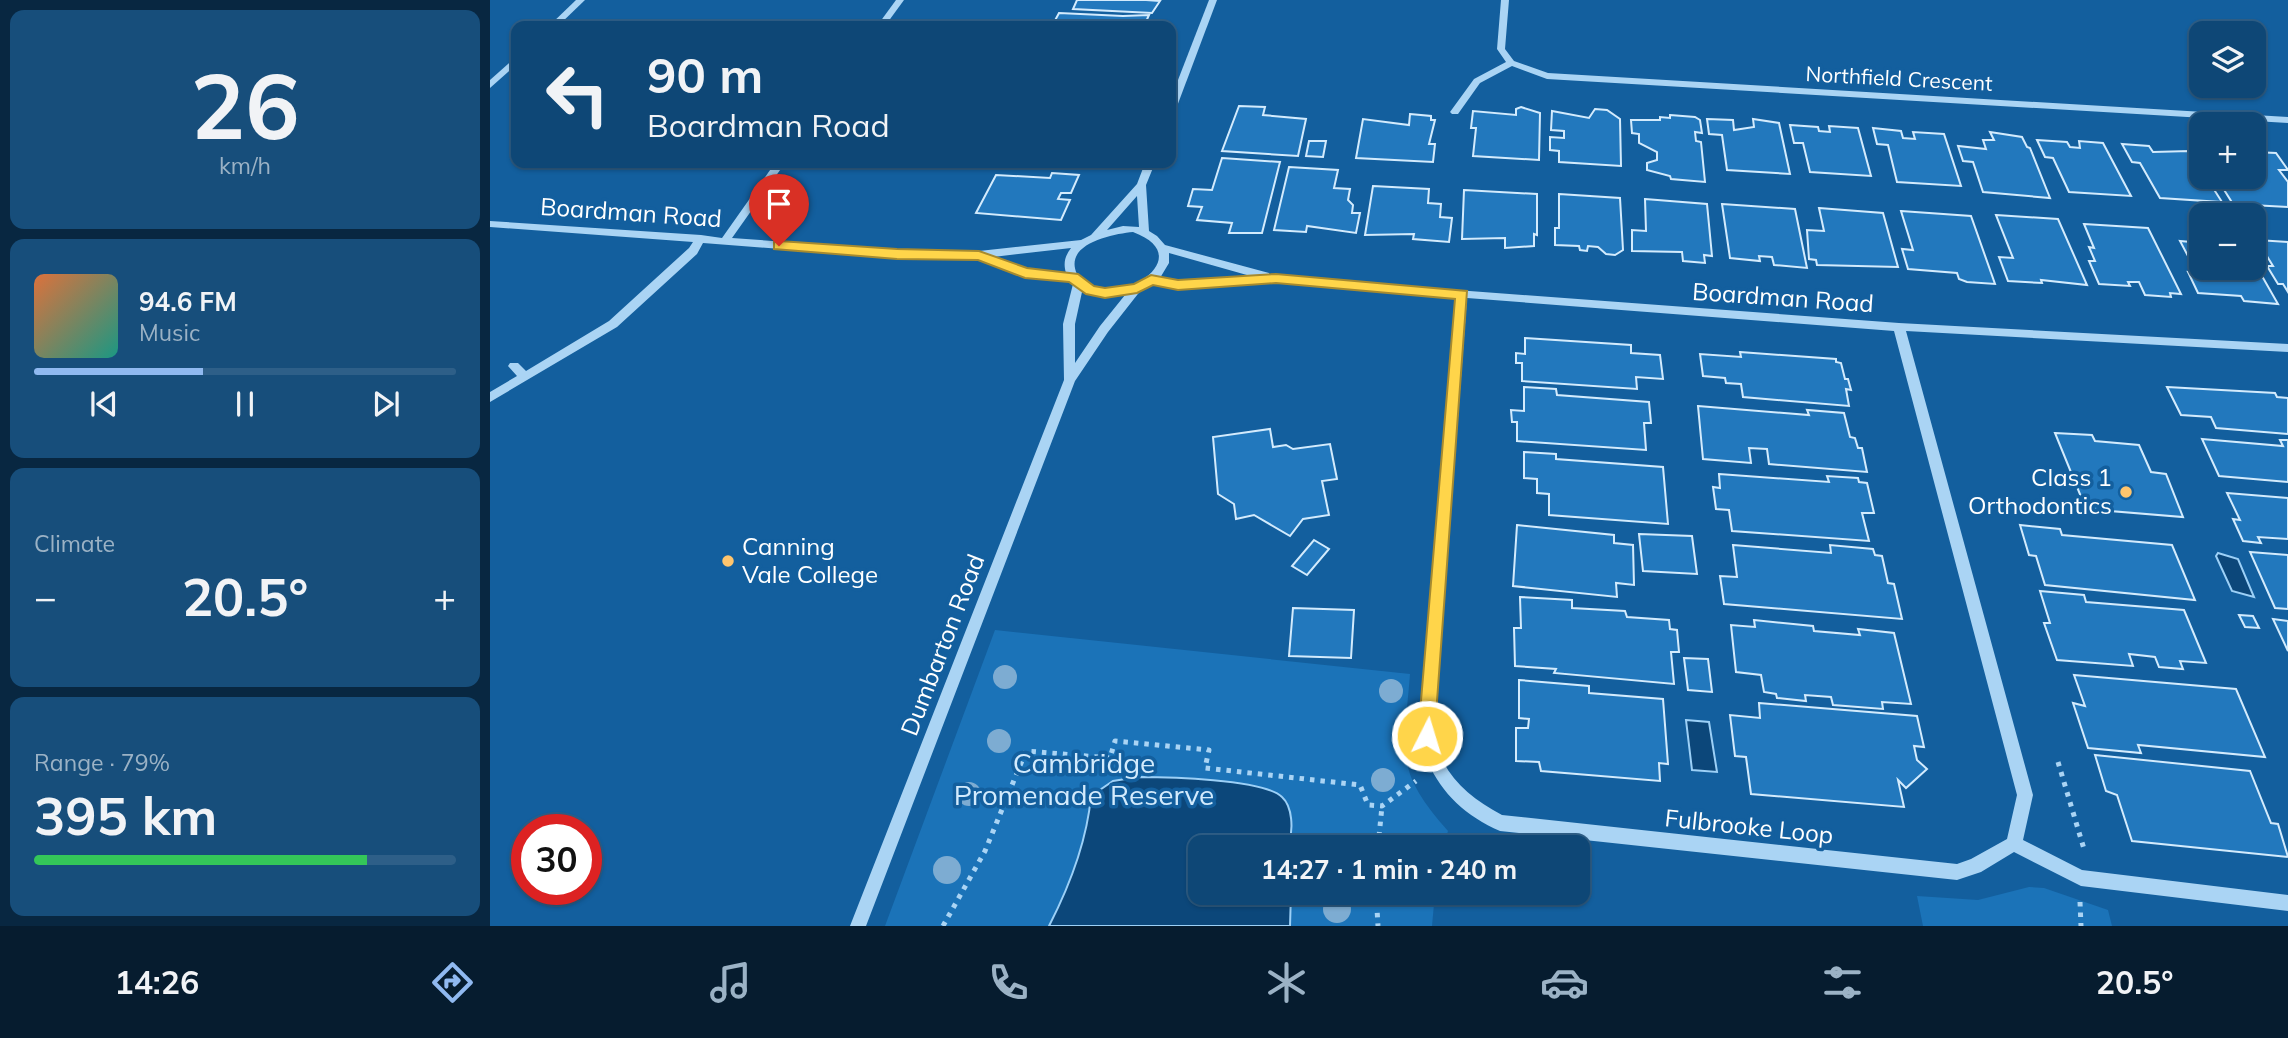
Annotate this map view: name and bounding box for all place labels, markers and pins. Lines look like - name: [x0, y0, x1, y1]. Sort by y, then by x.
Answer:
- pin: [749, 174, 809, 246]
- place label: Class 1 Orthodontics: [1968, 462, 2112, 520]
- marker: Class 1 Orthodontics: [2118, 484, 2134, 500]
- place label: Canning Vale College: [742, 531, 878, 589]
- marker: Canning Vale College: [720, 553, 736, 569]

